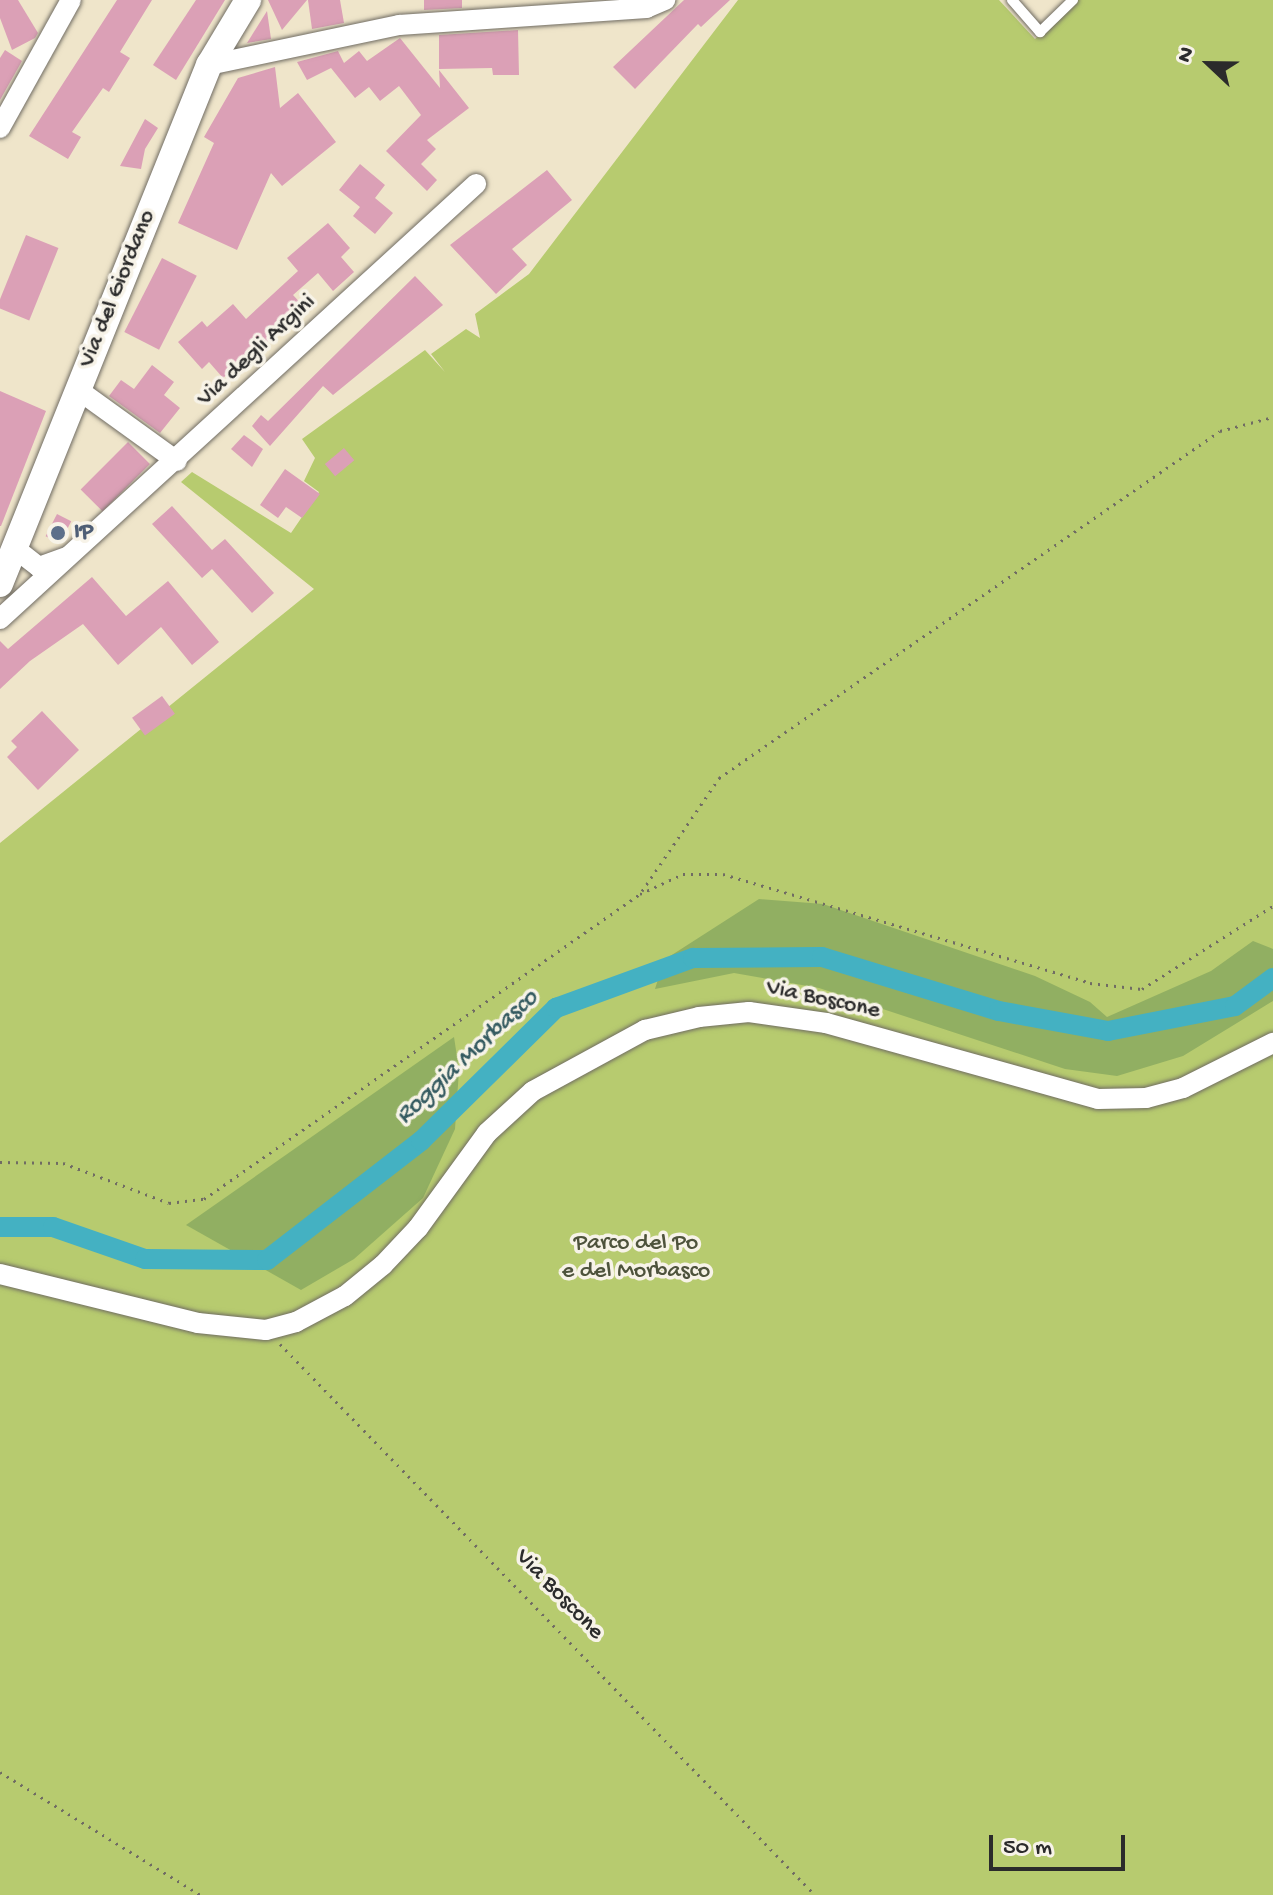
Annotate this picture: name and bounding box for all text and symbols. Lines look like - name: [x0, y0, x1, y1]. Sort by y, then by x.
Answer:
- north arrow: [1169, 24, 1249, 104]
- text: N: [1172, 43, 1201, 67]
- street label: Via del Giordano: [73, 206, 163, 372]
- street label: Via degli Argini: [192, 289, 322, 413]
- place label: IP: [74, 519, 93, 547]
- marker: IP: [49, 524, 67, 542]
- street label: Via Boscone: [764, 974, 882, 1026]
- water label: Roggia Morbasco: [390, 984, 546, 1132]
- park label: Parco del Po e del Morbasco: [562, 1230, 710, 1286]
- street label: Via Boscone: [509, 1543, 609, 1647]
- scale bar: [993, 1819, 1129, 1869]
- text: 50 m: [1003, 1834, 1052, 1863]

